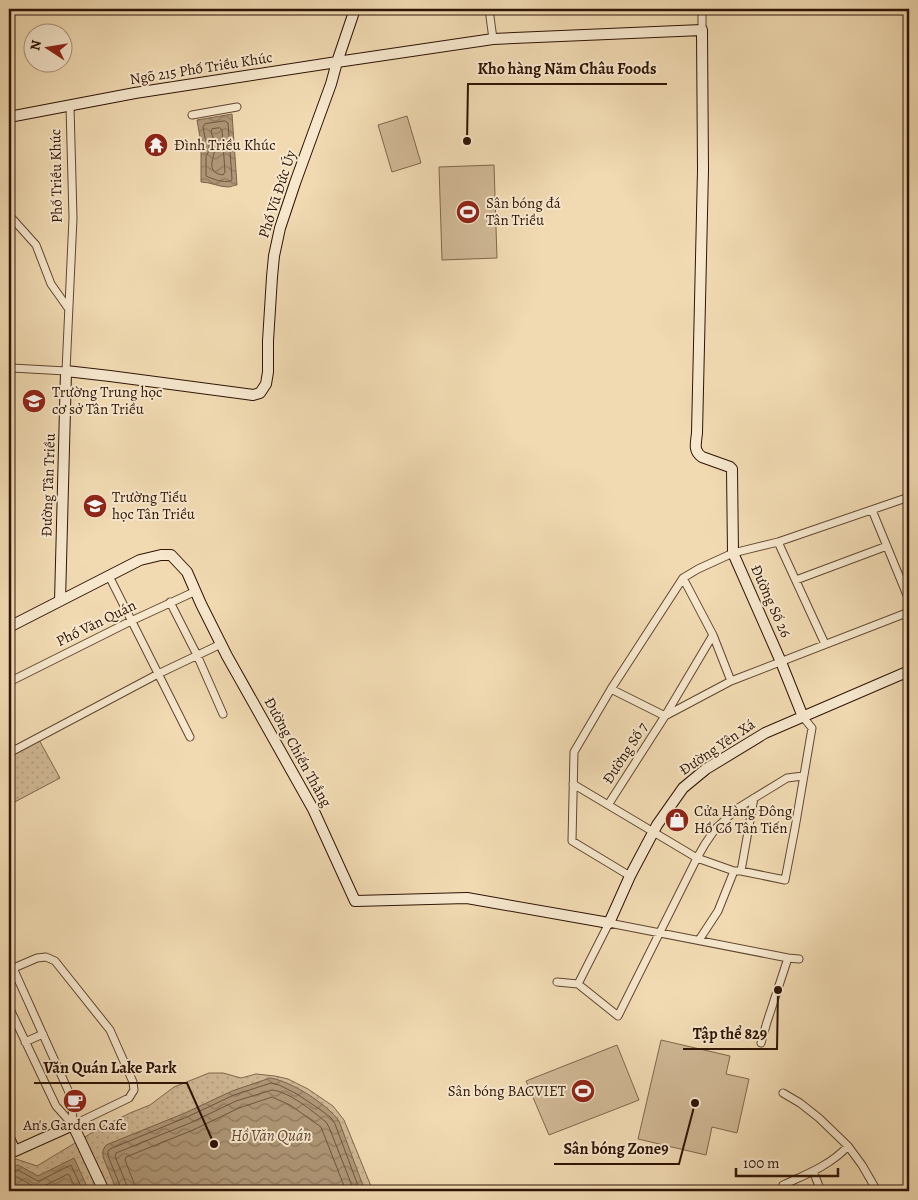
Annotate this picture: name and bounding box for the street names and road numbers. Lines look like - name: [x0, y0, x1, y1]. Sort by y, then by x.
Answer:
- street label: Ngõ 215 Phố Triều Khúc: [128, 47, 274, 89]
- street label: Phố Triều Khúc: [45, 129, 67, 223]
- street label: Phố Vũ Đức Úy: [253, 147, 301, 241]
- street label: Đường Tân Triều: [36, 432, 60, 537]
- street label: Đường Số 26: [746, 561, 796, 641]
- street label: Phố Văn Quán: [53, 595, 139, 651]
- street label: Đường Chiến Thắng: [260, 694, 337, 811]
- street label: Đường Yên Xá: [675, 714, 759, 780]
- street label: Đường Số 7: [598, 718, 653, 788]

